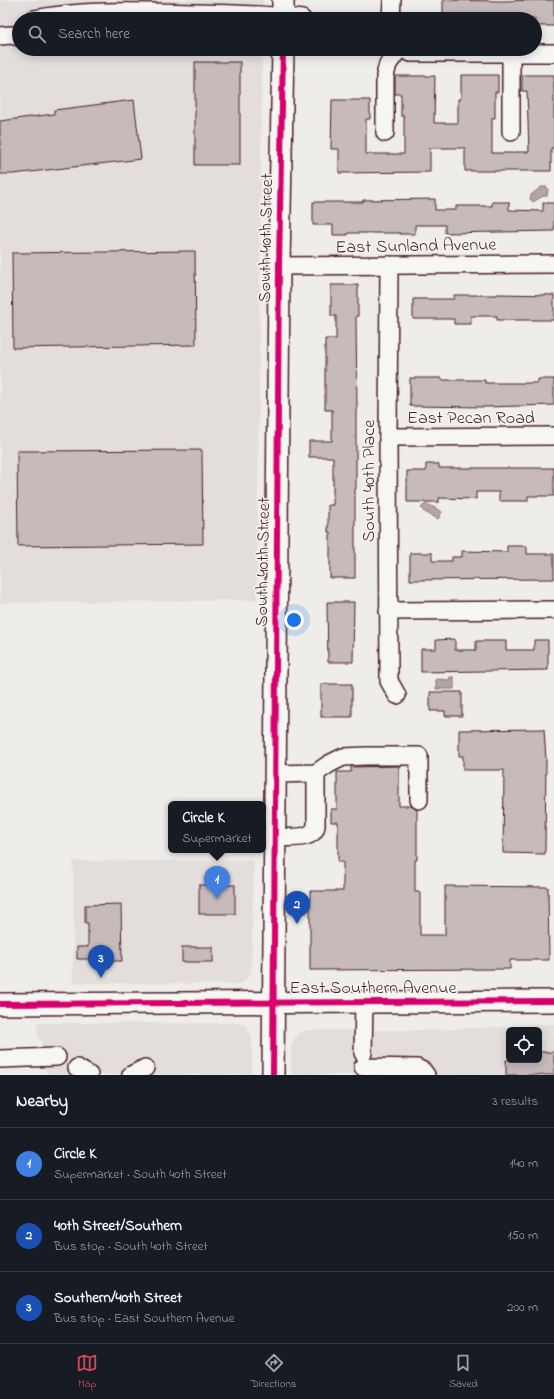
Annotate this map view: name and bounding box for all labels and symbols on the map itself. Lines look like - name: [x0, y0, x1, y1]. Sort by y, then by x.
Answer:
- street label: South 40th Street: [253, 173, 281, 303]
- street label: East Sunland Avenue: [335, 233, 498, 261]
- street label: East Pecan Road: [407, 406, 535, 432]
- street label: South 40th Place: [357, 419, 383, 542]
- street label: South 40th Street: [250, 497, 278, 627]
- your location: [284, 610, 304, 630]
- pin: 1: [204, 866, 230, 899]
- pin: 2: [284, 891, 310, 924]
- pin: 3: [88, 945, 114, 978]
- street label: East Southern Avenue: [290, 976, 457, 1002]

